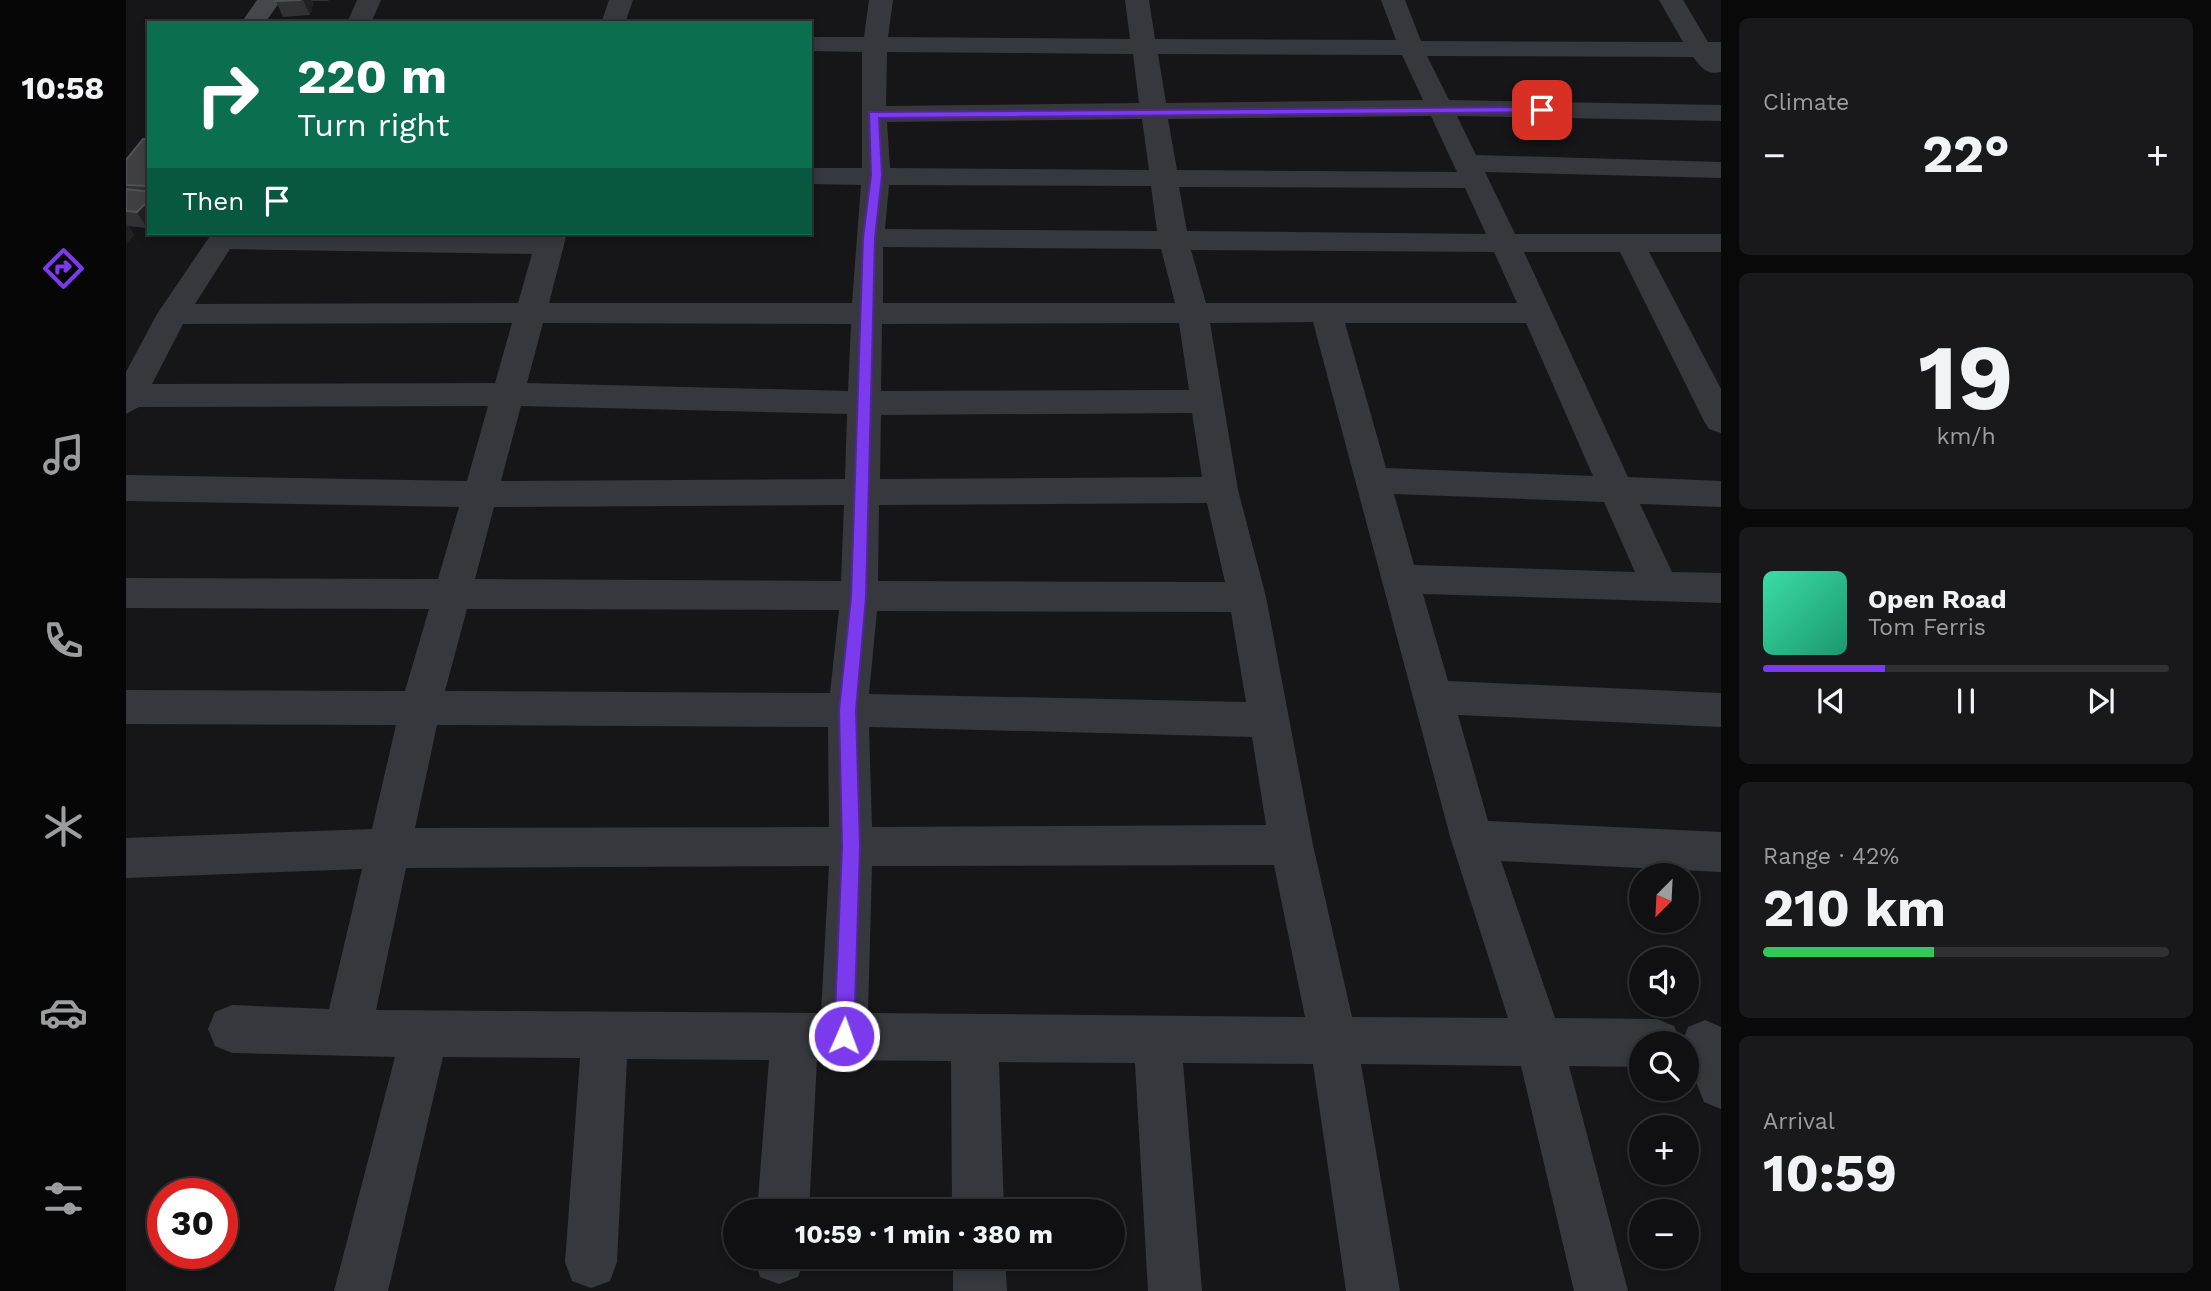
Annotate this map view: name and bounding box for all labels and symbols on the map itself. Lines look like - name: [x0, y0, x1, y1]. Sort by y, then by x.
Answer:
- pin: [1512, 80, 1572, 140]
- north arrow: [1629, 863, 1699, 933]
- position arrow: [807, 999, 881, 1073]
- speed limit sign: 30: [147, 1178, 238, 1269]

